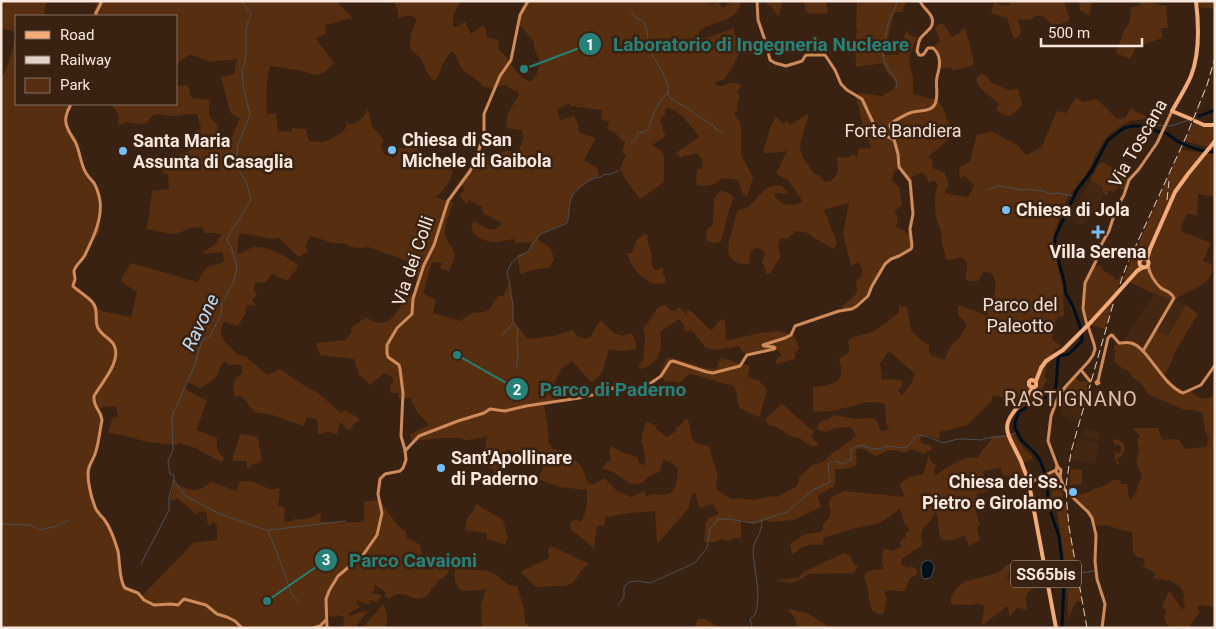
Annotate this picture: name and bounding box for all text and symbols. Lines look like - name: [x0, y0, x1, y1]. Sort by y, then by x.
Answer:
- legend: [15, 15, 178, 105]
- scale bar: [1041, 15, 1142, 47]
- text: 500 m: [1048, 24, 1090, 42]
- text: Road: [60, 26, 94, 44]
- callout: Laboratorio di Ingegneria Nucleare: [578, 27, 919, 61]
- text: Laboratorio di Ingegneria Nucleare: [613, 33, 909, 56]
- text: 1: [586, 36, 594, 54]
- text: Railway: [60, 51, 111, 69]
- text: Park: [60, 76, 91, 94]
- street label: Via Toscana: [1104, 95, 1171, 190]
- park label: Forte Bandiera: [844, 120, 962, 141]
- place label: Chiesa di San Michele di Gaibola: [402, 129, 552, 171]
- place label: Santa Maria Assunta di Casaglia: [133, 130, 293, 172]
- marker: Chiesa di San Michele di Gaibola: [386, 144, 398, 156]
- marker: Santa Maria Assunta di Casaglia: [117, 145, 129, 157]
- place label: Chiesa di Jola: [1016, 199, 1130, 220]
- marker: Chiesa di Jola: [1000, 204, 1012, 216]
- street label: Via dei Colli: [387, 213, 438, 309]
- marker: Villa Serena: [1091, 225, 1105, 239]
- place label: Villa Serena: [1050, 241, 1147, 262]
- water label: Ravone: [177, 290, 224, 354]
- park label: Parco del Paleotto: [982, 294, 1058, 336]
- callout: Parco di Paderno: [505, 372, 696, 406]
- text: Parco di Paderno: [540, 378, 687, 401]
- text: 2: [513, 381, 522, 399]
- district label: RASTIGNANO: [1004, 387, 1138, 411]
- place label: Sant'Apollinare di Paderno: [451, 447, 572, 489]
- marker: Sant'Apollinare di Paderno: [435, 462, 447, 474]
- place label: Chiesa dei Ss. Pietro e Girolamo: [922, 471, 1063, 513]
- marker: Chiesa dei Ss. Pietro e Girolamo: [1067, 486, 1079, 498]
- callout: Parco Cavaioni: [314, 543, 487, 577]
- text: Parco Cavaioni: [349, 549, 477, 572]
- text: 3: [322, 551, 330, 569]
- road number: SS65bis: [1011, 560, 1081, 588]

